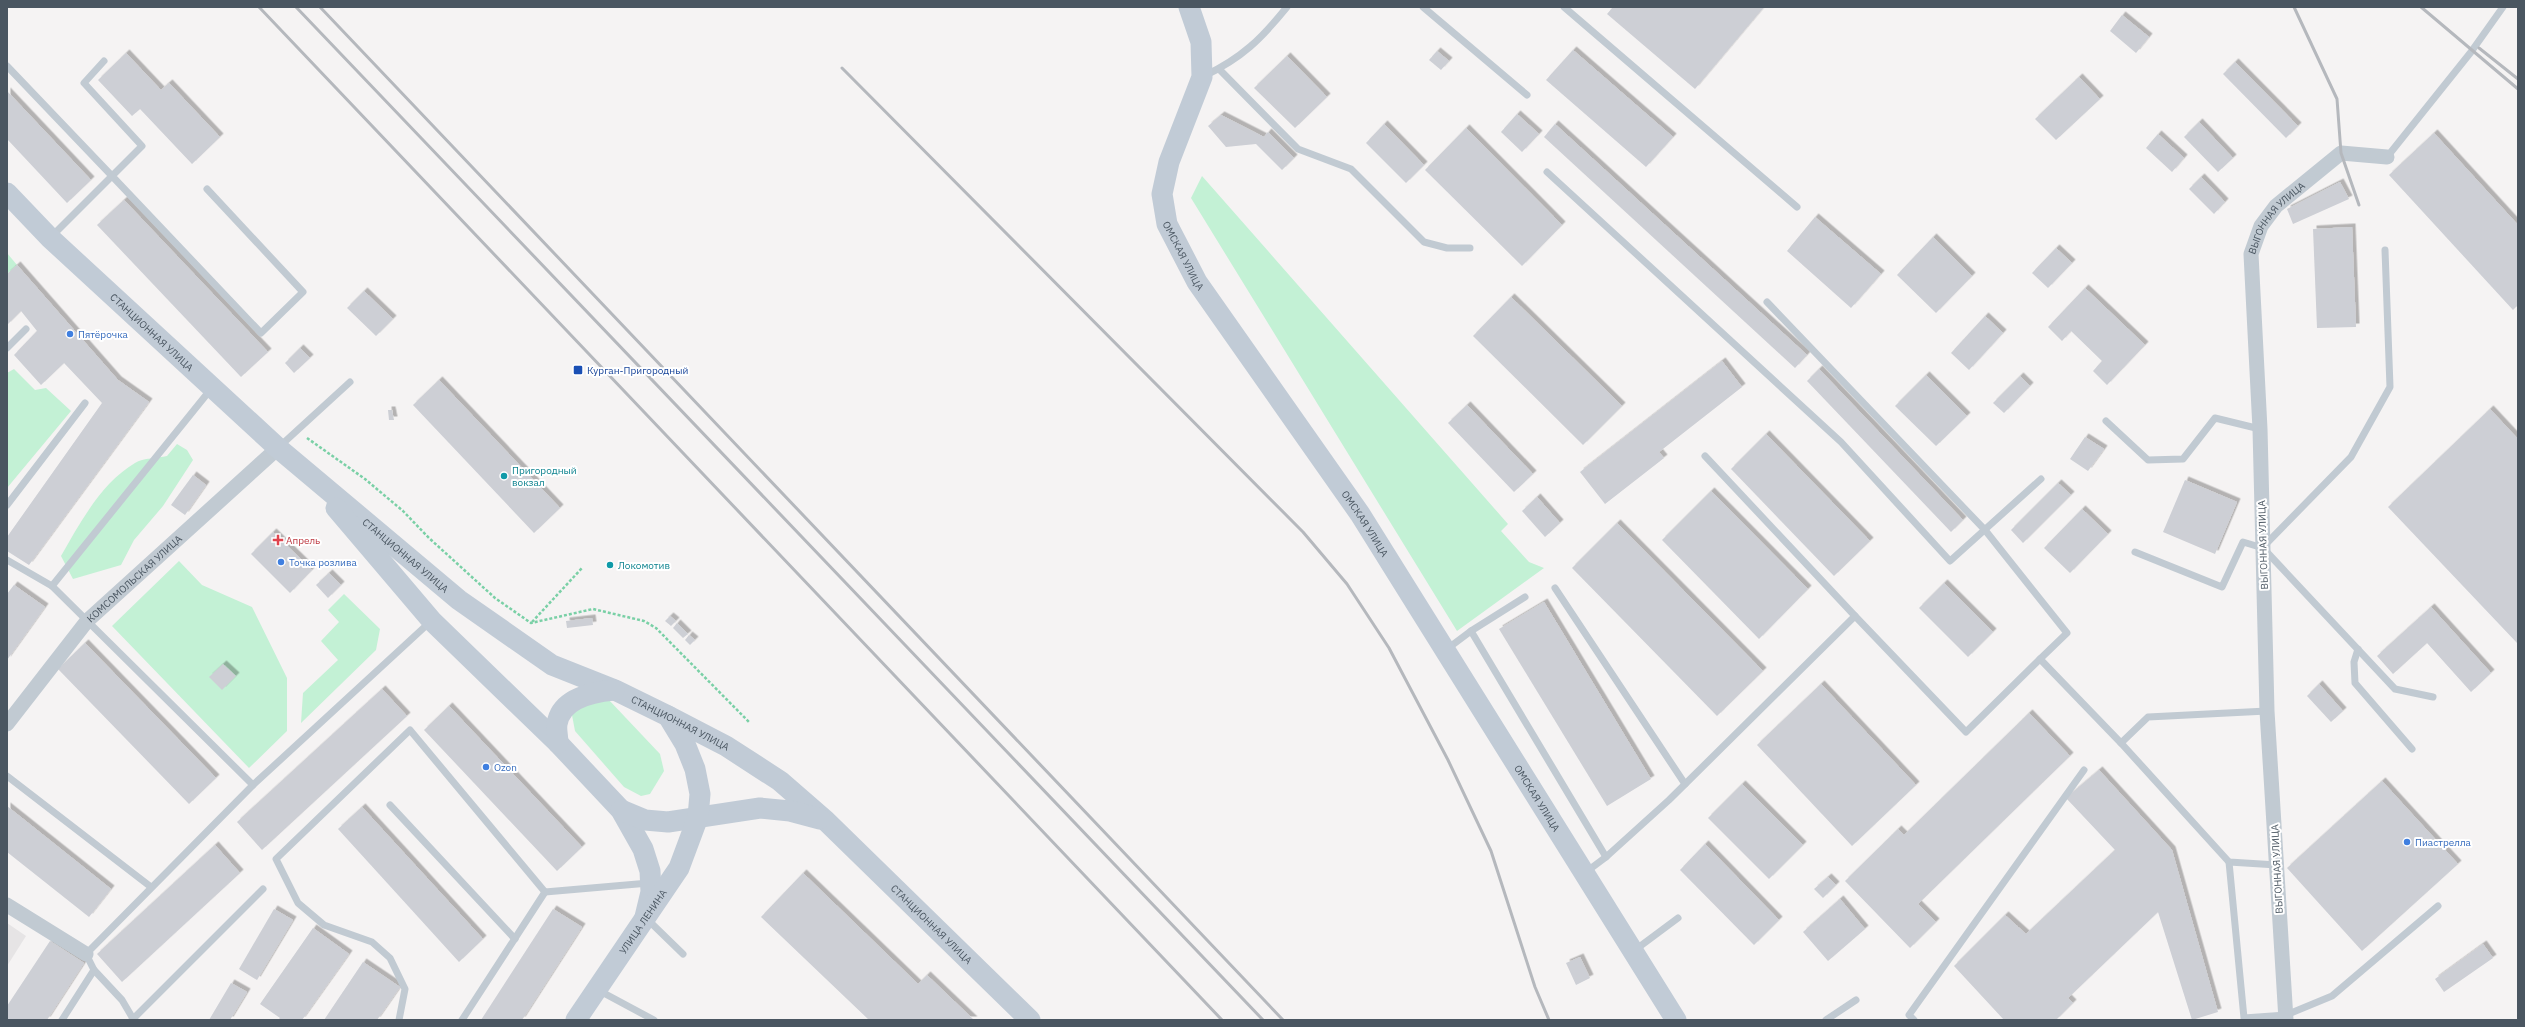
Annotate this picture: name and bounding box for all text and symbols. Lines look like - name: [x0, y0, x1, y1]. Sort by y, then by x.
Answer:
- street label: ВЫГОННАЯ УЛИЦА: [2245, 178, 2308, 256]
- street label: ОМСКАЯ УЛИЦА: [1160, 219, 1208, 293]
- street label: СТАНЦИОННАЯ УЛИЦА: [108, 290, 197, 374]
- place label: Пятёрочка: [78, 328, 129, 341]
- marker: Пятёрочка: [65, 329, 75, 339]
- marker: Курган-Пригородный: [572, 364, 584, 376]
- place label: Курган-Пригородный: [587, 364, 688, 377]
- place label: Пригородный вокзал: [512, 464, 577, 489]
- marker: Пригородный вокзал: [499, 471, 509, 481]
- street label: ОМСКАЯ УЛИЦА: [1339, 488, 1392, 559]
- street label: ВЫГОННАЯ УЛИЦА: [2255, 500, 2271, 590]
- street label: СТАНЦИОННАЯ УЛИЦА: [360, 515, 452, 596]
- street label: КОМСОМОЛЬСКАЯ УЛИЦА: [84, 531, 185, 625]
- place label: Апрель: [286, 534, 320, 547]
- marker: Апрель: [273, 535, 283, 545]
- place label: Точка розлива: [289, 556, 357, 569]
- marker: Точка розлива: [276, 557, 286, 567]
- place label: Локомотив: [618, 559, 670, 572]
- marker: Локомотив: [605, 560, 615, 570]
- street label: СТАНЦИОННАЯ УЛИЦА: [629, 692, 732, 754]
- place label: Ozon: [494, 761, 517, 774]
- marker: Ozon: [481, 762, 491, 772]
- street label: ОМСКАЯ УЛИЦА: [1512, 762, 1563, 834]
- street label: ВЫГОННАЯ УЛИЦА: [2268, 823, 2286, 914]
- place label: Пиастрелла: [2415, 836, 2472, 849]
- marker: Пиастрелла: [2402, 837, 2412, 847]
- street label: СТАНЦИОННАЯ УЛИЦА: [888, 881, 975, 967]
- street label: УЛИЦА ЛЕНИНА: [616, 886, 670, 957]

